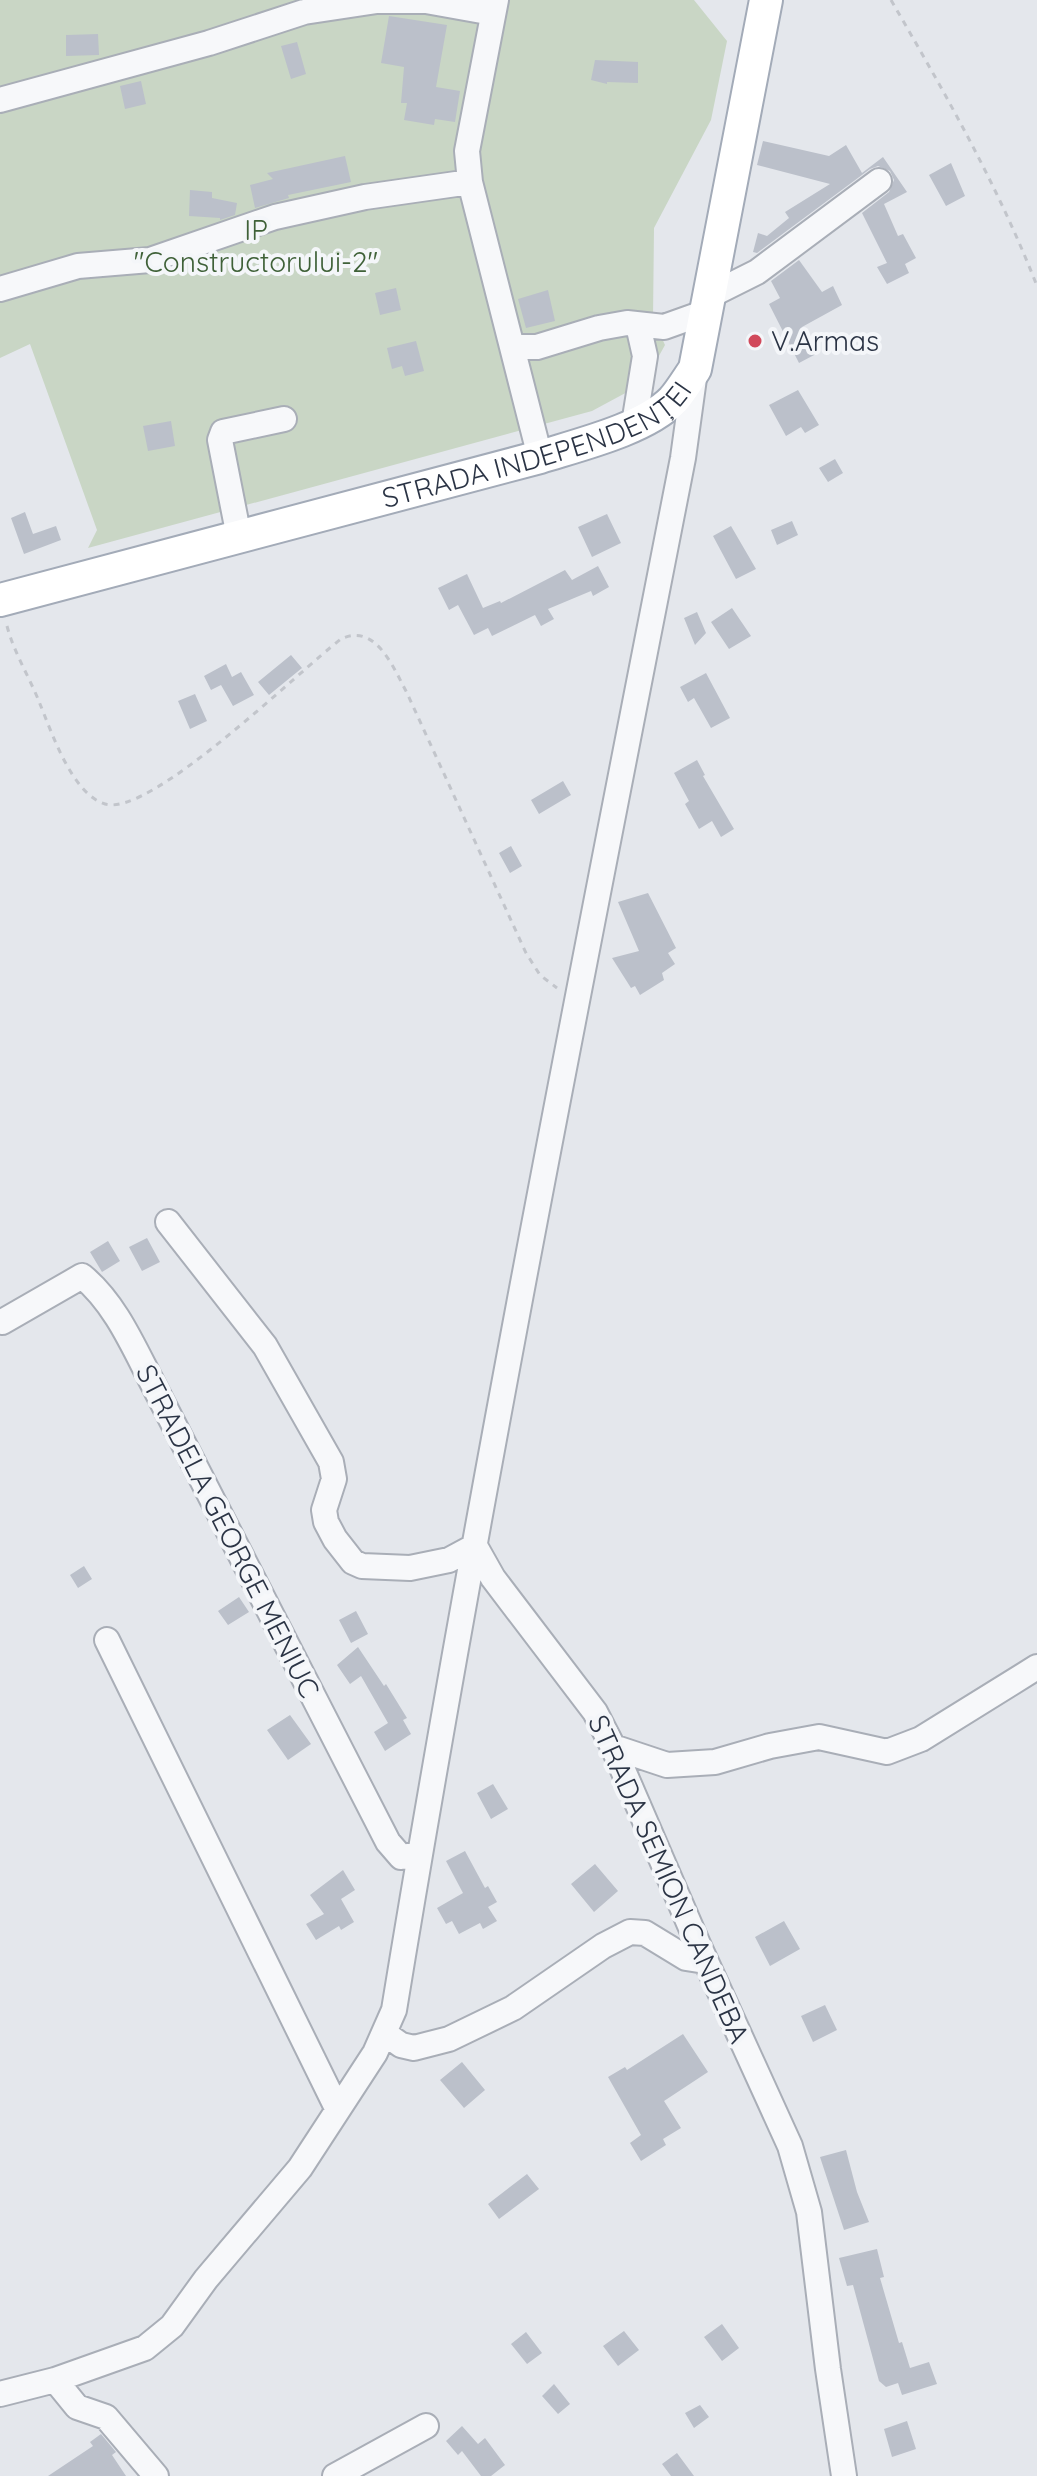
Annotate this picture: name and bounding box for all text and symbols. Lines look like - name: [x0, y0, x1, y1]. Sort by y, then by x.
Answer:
- park label: IP "Constructorului-2": [134, 212, 378, 279]
- place label: V.Armas: [771, 323, 879, 358]
- marker: V.Armas: [746, 332, 764, 350]
- street label: STRADA INDEPENDENȚEI: [378, 374, 699, 515]
- street label: STRADELA GEORGE MENIUC: [129, 1358, 328, 1703]
- street label: STRADA SEMION CANDEBA: [581, 1709, 758, 2048]

